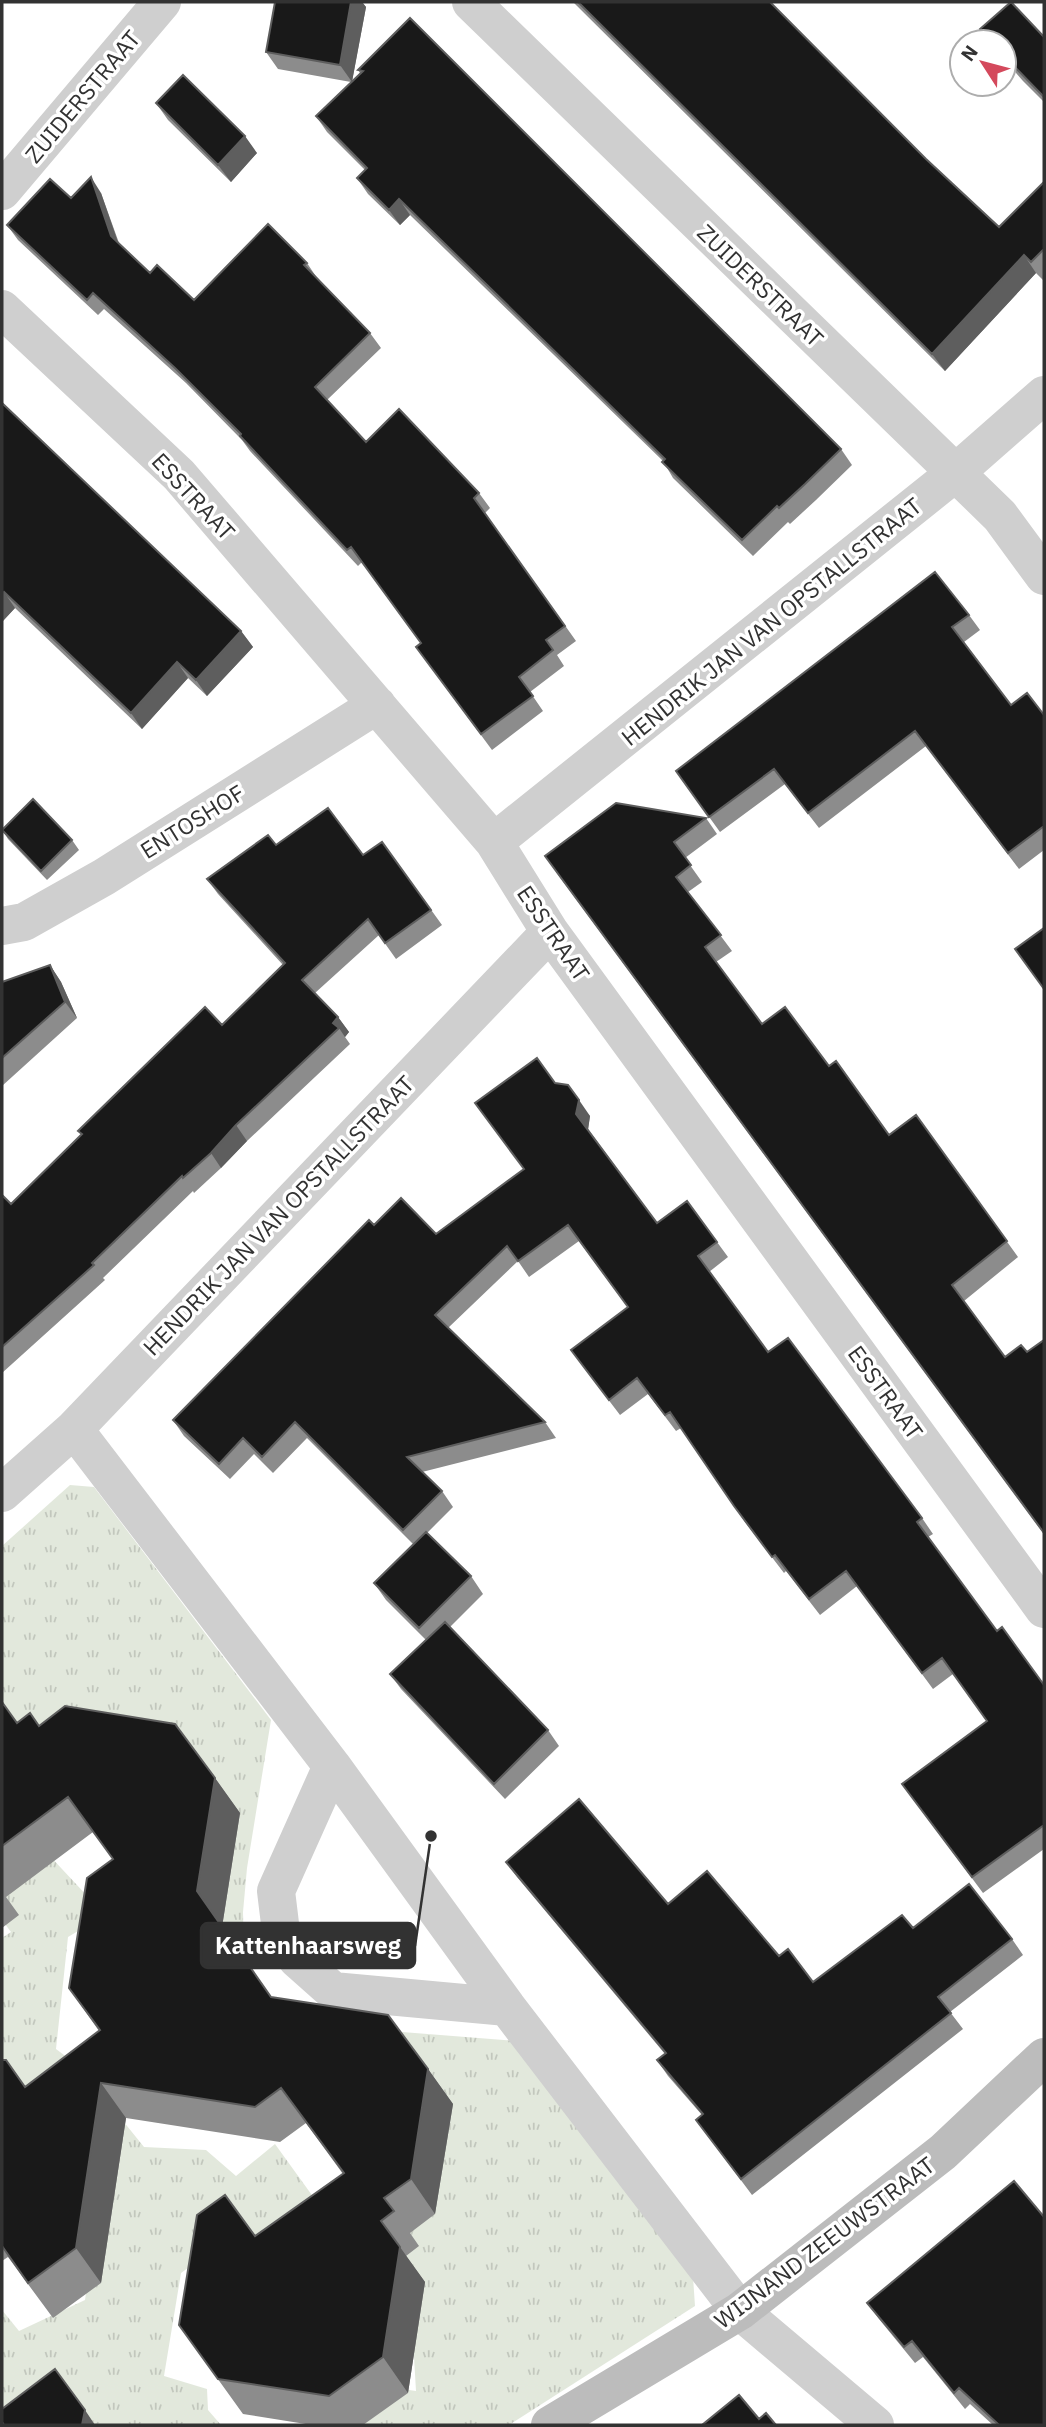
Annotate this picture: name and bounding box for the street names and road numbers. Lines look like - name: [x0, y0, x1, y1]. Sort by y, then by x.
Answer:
- street label: ZUIDERSTRAAT: [18, 23, 146, 169]
- street label: ZUIDERSTRAAT: [692, 217, 830, 353]
- street label: ESSTRAAT: [146, 446, 242, 546]
- street label: HENDRIK JAN VAN OPSTALLSTRAAT: [615, 490, 927, 752]
- street label: ENTOSHOF: [134, 777, 250, 865]
- street label: ESSTRAAT: [511, 879, 597, 987]
- street label: HENDRIK JAN VAN OPSTALLSTRAAT: [136, 1069, 420, 1361]
- street label: ESSTRAAT: [842, 1339, 930, 1445]
- street label: WIJNAND ZEEUWSTRAAT: [708, 2149, 940, 2335]

